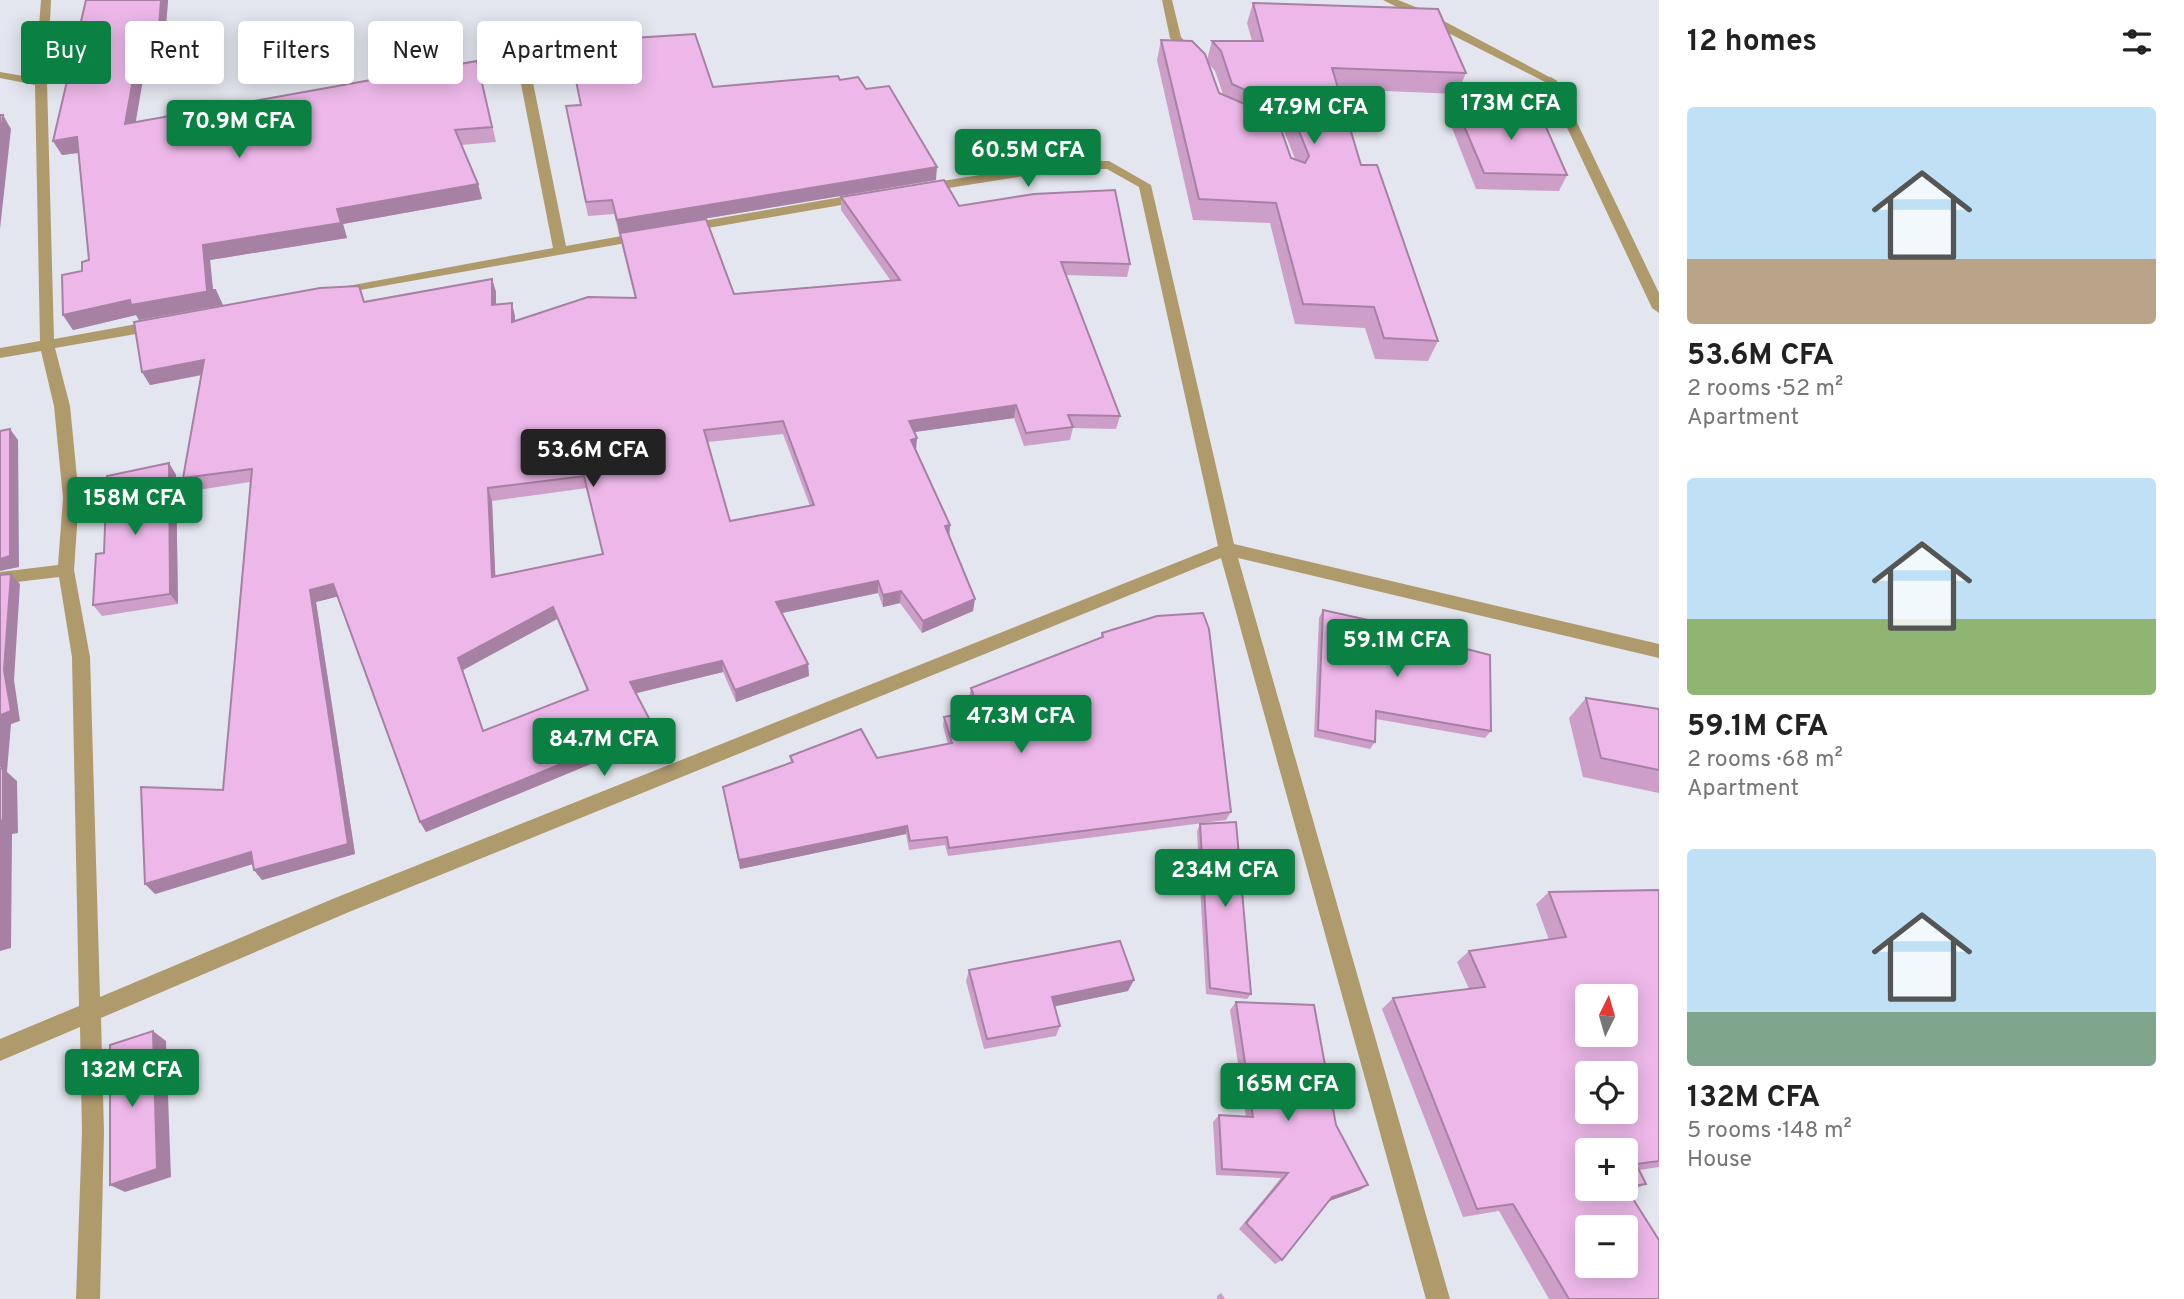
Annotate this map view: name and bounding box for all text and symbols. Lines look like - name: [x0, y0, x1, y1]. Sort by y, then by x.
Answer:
- chip: Buy: [21, 21, 111, 84]
- chip: Rent: [125, 21, 224, 84]
- chip: Filters: [238, 21, 354, 84]
- chip: New: [368, 21, 463, 84]
- chip: Apartment: [477, 21, 642, 84]
- icon: filters: [2118, 23, 2156, 61]
- text: 12 homes: [1687, 24, 1817, 61]
- pin: 173M CFA: [1439, 82, 1583, 142]
- pin: 47.9M CFA: [1234, 86, 1394, 146]
- text: 173M CFA: [1461, 90, 1561, 119]
- text: 47.9M CFA: [1259, 94, 1369, 123]
- pin: 70.9M CFA: [159, 100, 319, 160]
- text: 70.9M CFA: [183, 108, 295, 137]
- pin: 60.5M CFA: [948, 130, 1108, 189]
- text: 60.5M CFA: [971, 137, 1085, 166]
- icon: home: [1859, 152, 1985, 278]
- text: 53.6M CFA: [1687, 338, 1834, 375]
- text: 2 rooms · 52 m²: [1687, 375, 1843, 404]
- text: Apartment: [1687, 404, 1799, 433]
- pin: 53.6M CFA: [513, 430, 673, 489]
- text: 53.6M CFA: [537, 437, 649, 466]
- pin: 158M CFA: [63, 477, 207, 537]
- text: 158M CFA: [83, 485, 187, 514]
- icon: home: [1859, 523, 1985, 649]
- pin: 59.1M CFA: [1317, 620, 1477, 679]
- text: 59.1M CFA: [1343, 627, 1451, 656]
- pin: 47.3M CFA: [941, 696, 1101, 755]
- text: 47.3M CFA: [966, 703, 1076, 732]
- text: 59.1M CFA: [1687, 709, 1829, 746]
- pin: 84.7M CFA: [524, 718, 684, 778]
- text: 84.7M CFA: [549, 726, 659, 755]
- text: 2 rooms · 68 m²: [1687, 746, 1843, 775]
- text: Apartment: [1687, 775, 1799, 804]
- pin: 234M CFA: [1153, 850, 1297, 909]
- text: 234M CFA: [1171, 857, 1279, 886]
- icon: home: [1859, 894, 1985, 1020]
- north arrow: [1575, 984, 1638, 1046]
- map controls: [1575, 984, 1638, 1278]
- pin: 132M CFA: [60, 1050, 204, 1109]
- text: 132M CFA: [81, 1057, 183, 1086]
- button: locate: [1575, 1061, 1638, 1124]
- pin: 165M CFA: [1216, 1064, 1360, 1123]
- text: 165M CFA: [1237, 1071, 1339, 1100]
- text: 132M CFA: [1687, 1080, 1820, 1117]
- text: 5 rooms · 148 m²: [1687, 1117, 1852, 1146]
- button: +: [1575, 1138, 1638, 1201]
- text: House: [1687, 1146, 1752, 1175]
- button: −: [1575, 1215, 1638, 1278]

